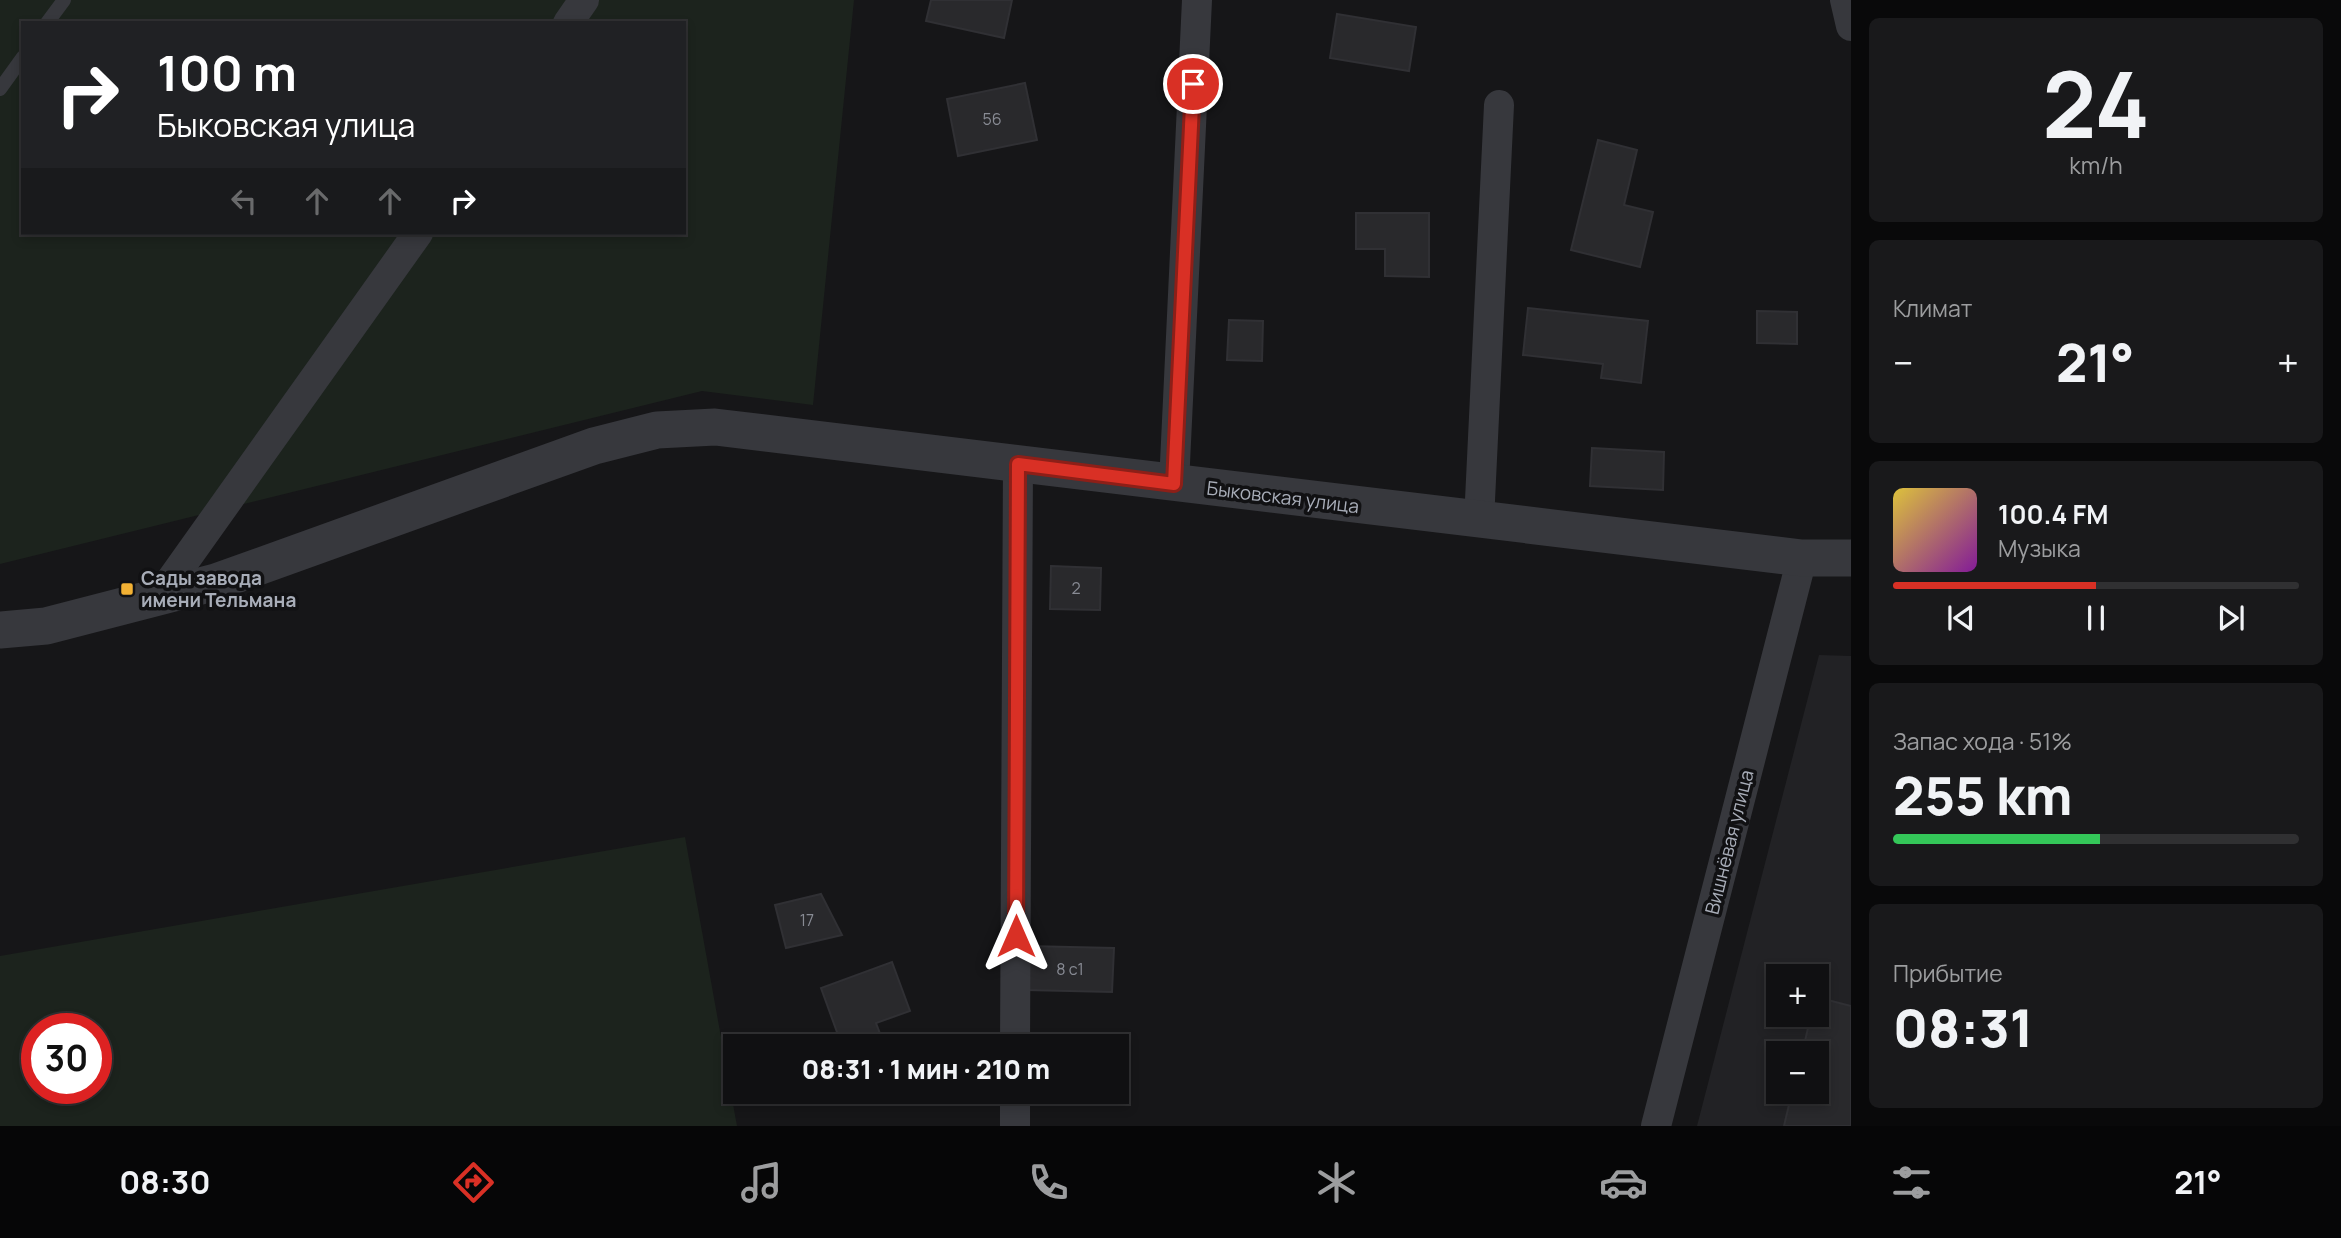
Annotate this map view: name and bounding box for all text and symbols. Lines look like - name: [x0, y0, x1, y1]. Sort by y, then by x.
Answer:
- text: 100 m: [157, 39, 297, 106]
- text: 24: [2042, 41, 2150, 165]
- icon: right: [42, 49, 133, 140]
- pin: [1163, 54, 1223, 114]
- icon: arrive: [1174, 65, 1212, 103]
- text: Быковская улица: [157, 103, 415, 147]
- house number: 56: [982, 108, 1002, 130]
- text: km/h: [2069, 149, 2123, 181]
- icon: left: [225, 182, 263, 220]
- icon: ahead: [298, 182, 336, 220]
- icon: ahead: [371, 182, 409, 220]
- icon: right: [444, 182, 482, 220]
- text: Климат: [1893, 292, 1972, 324]
- text: 21°: [2056, 327, 2135, 398]
- text: −: [1893, 336, 1914, 388]
- text: +: [2277, 336, 2299, 388]
- street label: Быковская улица: [1205, 475, 1361, 519]
- text: 100.4 FM: [1998, 496, 2108, 532]
- text: Музыка: [1998, 532, 2081, 564]
- place label: Сады завода имени Тельмана: [141, 565, 296, 613]
- house number: 2: [1071, 577, 1081, 599]
- marker: Сады завода имени Тельмана: [119, 581, 135, 597]
- icon: previous: [1942, 599, 1980, 637]
- icon: pause: [2077, 599, 2115, 637]
- icon: next: [2212, 599, 2250, 637]
- text: Запас хода · 51%: [1893, 725, 2072, 757]
- text: 255 km: [1893, 760, 2072, 831]
- street label: Вишнёвая улица: [1698, 767, 1760, 917]
- position arrow: [979, 899, 1053, 973]
- house number: 17: [800, 909, 814, 931]
- text: Прибытие: [1893, 957, 2003, 989]
- house number: 8 с1: [1056, 958, 1084, 980]
- map controls: [1766, 964, 1829, 1104]
- button: +: [1766, 964, 1829, 1027]
- text: 08:31: [1893, 992, 2033, 1063]
- speed limit sign: 30: [21, 1013, 112, 1104]
- button: −: [1766, 1041, 1829, 1104]
- text: 08:31 · 1 мин · 210 m: [802, 1051, 1050, 1087]
- icon: directions: [449, 1158, 498, 1207]
- icon: music: [737, 1158, 786, 1207]
- icon: phone: [1024, 1158, 1073, 1207]
- icon: climate: [1312, 1158, 1361, 1207]
- icon: car: [1599, 1158, 1648, 1207]
- icon: filters: [1887, 1158, 1936, 1207]
- text: 08:30: [119, 1160, 211, 1204]
- text: 21°: [2174, 1160, 2222, 1204]

